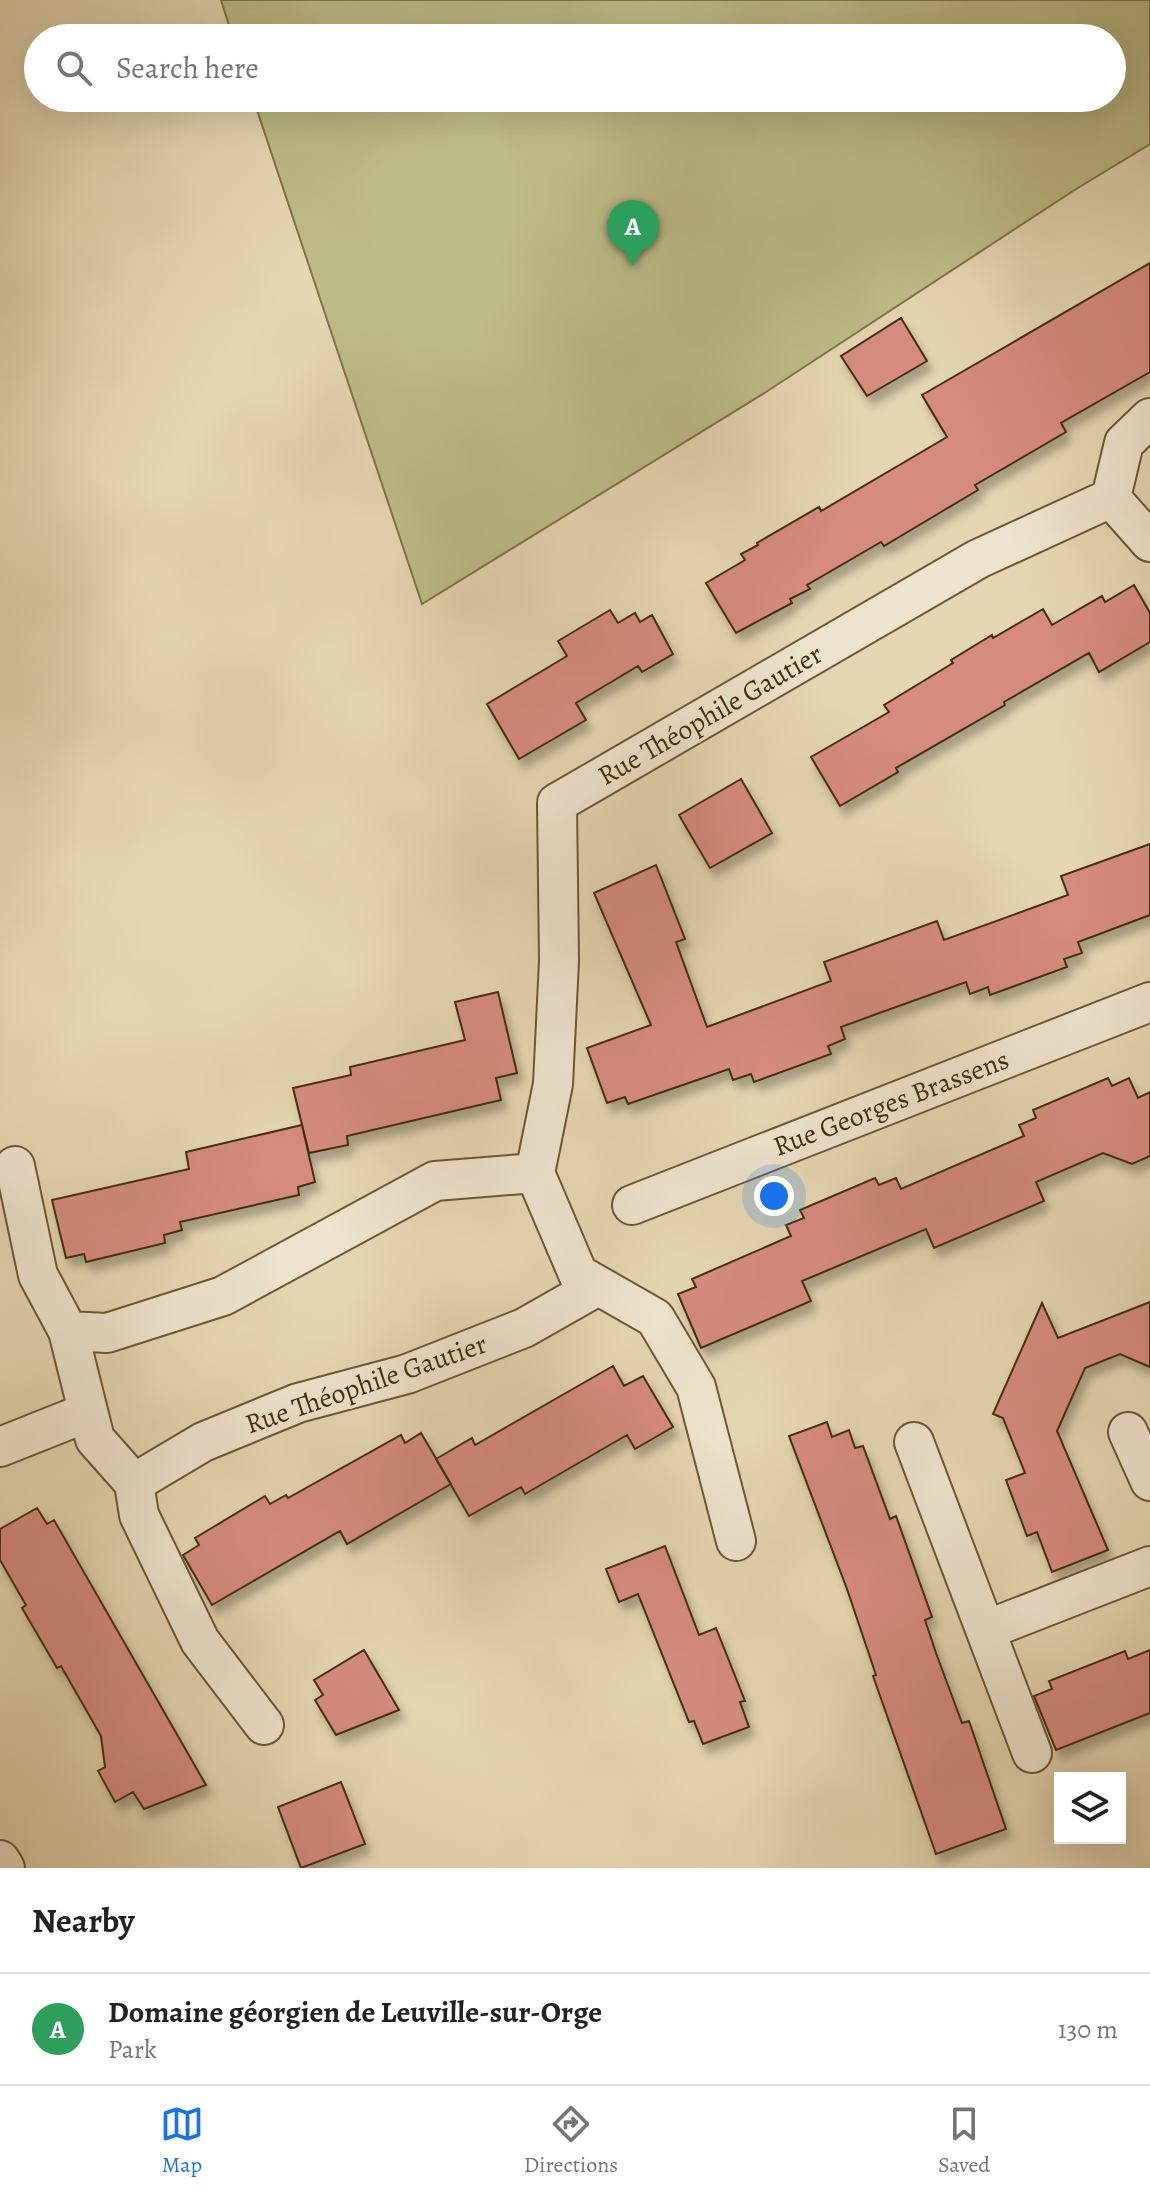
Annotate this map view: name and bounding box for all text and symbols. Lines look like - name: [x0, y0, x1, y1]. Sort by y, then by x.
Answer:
- search box: [24, 24, 1126, 112]
- icon: search: [52, 46, 96, 90]
- text: Search here: [116, 48, 259, 88]
- pin: A: [607, 200, 659, 266]
- street label: Rue Théophile Gautier: [591, 635, 829, 795]
- street label: Rue Georges Brassens: [768, 1041, 1014, 1165]
- your location: [754, 1176, 794, 1216]
- street label: Rue Théophile Gautier: [240, 1325, 492, 1443]
- map controls: [1054, 1772, 1126, 1844]
- button: layers: [1054, 1772, 1126, 1844]
- text: Nearby: [32, 1897, 135, 1944]
- text: Domaine géorgien de Leuville-sur-Orge: [108, 1992, 602, 2032]
- text: A: [50, 2012, 66, 2047]
- text: 130 m: [1058, 2012, 1118, 2047]
- text: Park: [108, 2032, 157, 2067]
- tab: Map: [160, 2102, 204, 2180]
- tab: Directions: [524, 2102, 618, 2180]
- tab: Saved: [938, 2102, 990, 2180]

